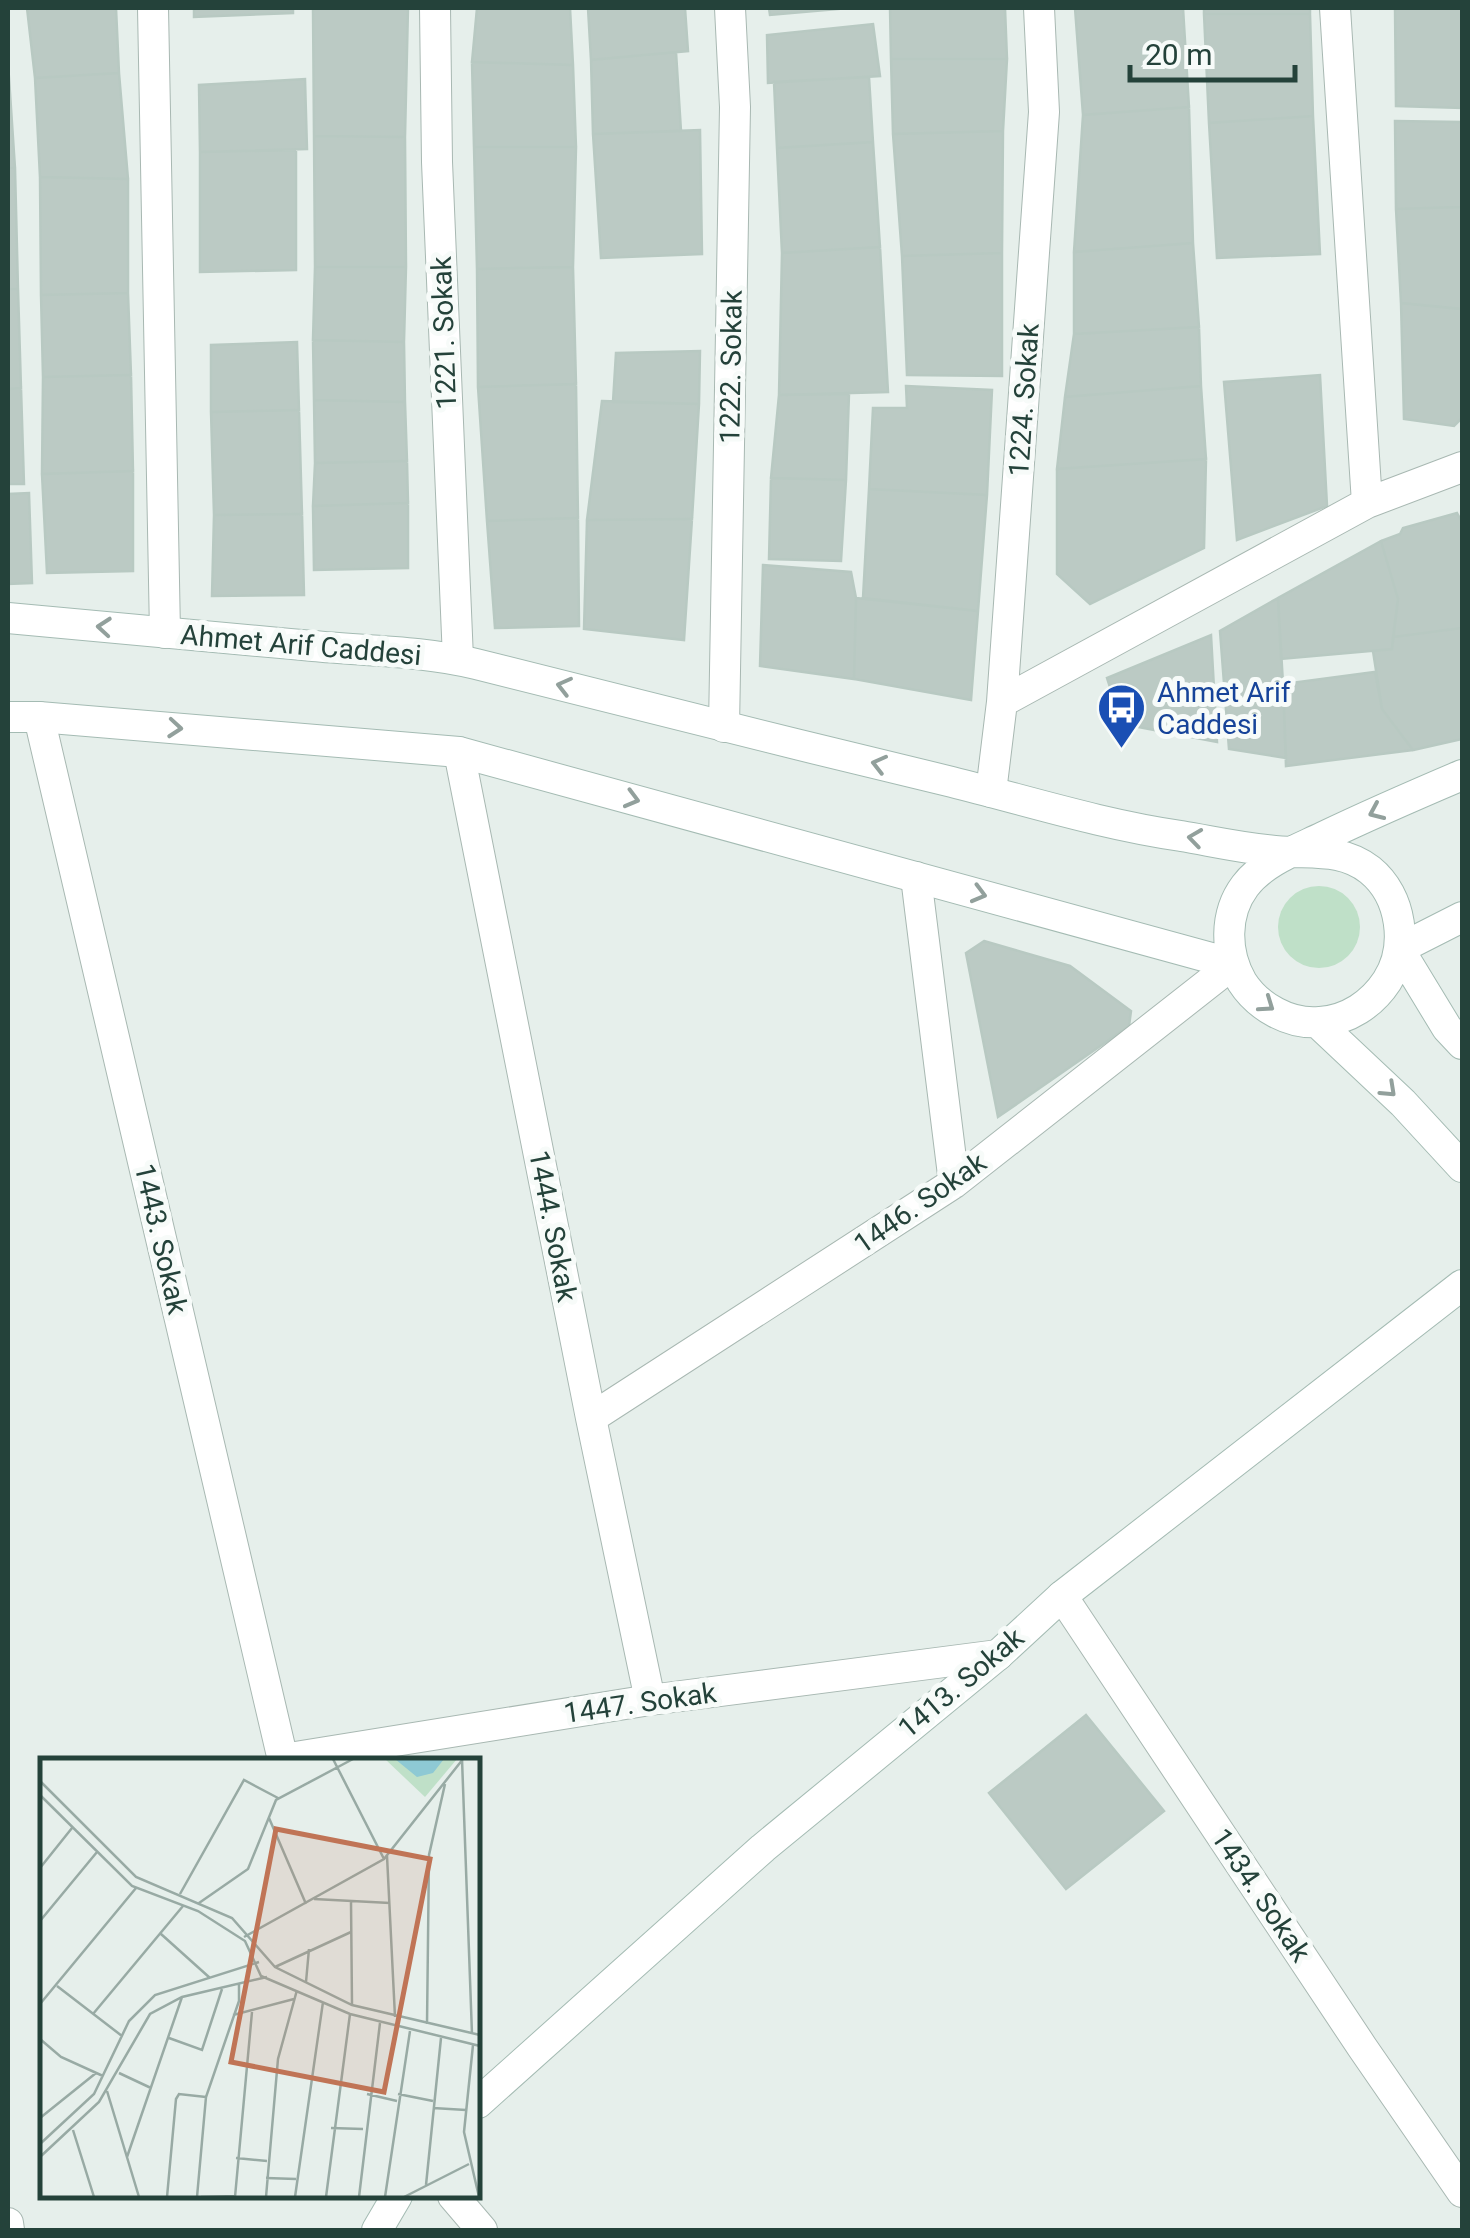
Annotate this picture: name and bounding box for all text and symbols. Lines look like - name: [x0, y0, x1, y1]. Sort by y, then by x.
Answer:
- scale bar: [1130, 20, 1295, 82]
- text: 20 m: [1145, 37, 1212, 72]
- street label: 1221. Sokak: [425, 255, 463, 410]
- street label: 1222. Sokak: [713, 289, 749, 444]
- street label: 1224. Sokak: [1002, 321, 1046, 478]
- one-way arrow: [95, 616, 111, 638]
- street label: Ahmet Arif Caddesi: [179, 618, 423, 672]
- place label: Ahmet Arif Caddesi: [1157, 676, 1291, 741]
- one-way arrow: [556, 677, 573, 698]
- bus stop icon: Ahmet Arif Caddesi: [1096, 682, 1148, 750]
- one-way arrow: [167, 717, 183, 739]
- one-way arrow: [871, 755, 888, 776]
- one-way arrow: [623, 788, 640, 809]
- one-way arrow: [1368, 800, 1386, 820]
- one-way arrow: [1187, 829, 1204, 850]
- one-way arrow: [970, 882, 987, 903]
- one-way arrow: [1256, 993, 1275, 1011]
- one-way arrow: [1377, 1078, 1395, 1096]
- street label: 1446. Sokak: [848, 1145, 993, 1261]
- street label: 1444. Sokak: [522, 1148, 584, 1305]
- street label: 1443. Sokak: [128, 1161, 195, 1318]
- street label: 1413. Sokak: [892, 1621, 1031, 1745]
- street label: 1447. Sokak: [562, 1676, 719, 1730]
- inset map: [40, 1758, 480, 2198]
- street label: 1434. Sokak: [1204, 1822, 1318, 1969]

